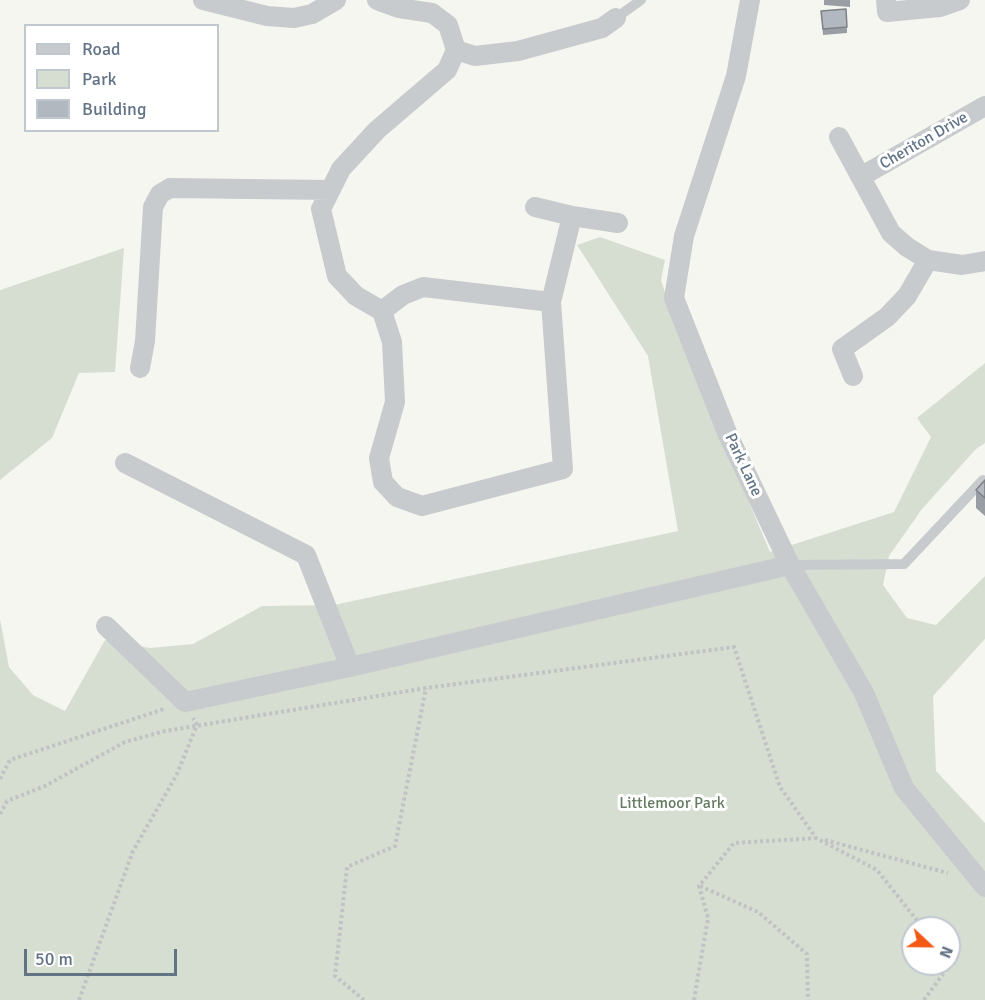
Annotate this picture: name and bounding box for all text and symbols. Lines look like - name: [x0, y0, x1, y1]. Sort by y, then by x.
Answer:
- legend: [24, 24, 219, 132]
- text: Road: [82, 38, 121, 60]
- text: Park: [82, 68, 117, 90]
- text: Building: [82, 98, 146, 120]
- street label: Cheriton Drive: [877, 108, 971, 174]
- street label: Park Lane: [720, 430, 766, 500]
- park label: Littlemoor Park: [619, 794, 725, 814]
- north arrow: [901, 916, 961, 976]
- scale bar: [27, 937, 180, 975]
- text: N: [934, 943, 957, 961]
- text: 50 m: [35, 948, 73, 970]

